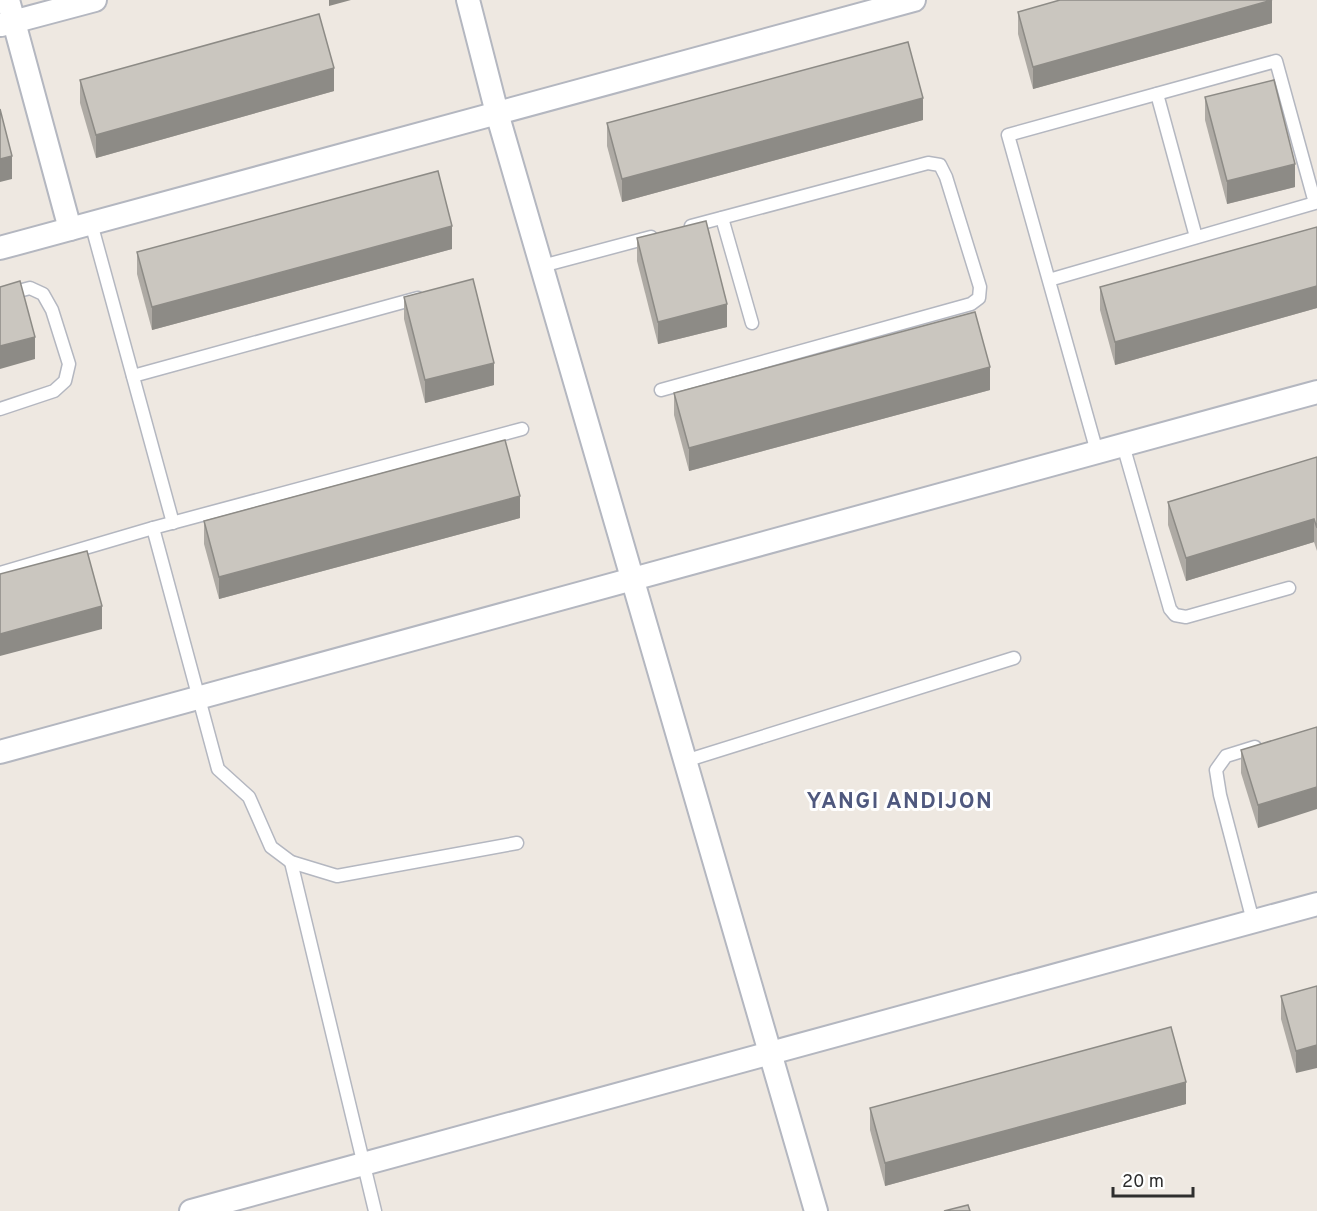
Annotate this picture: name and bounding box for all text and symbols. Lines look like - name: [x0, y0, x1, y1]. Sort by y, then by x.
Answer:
- district label: YANGI ANDIJON: [807, 789, 993, 816]
- scale bar: [1113, 1160, 1192, 1198]
- text: 20 m: [1122, 1171, 1164, 1194]

